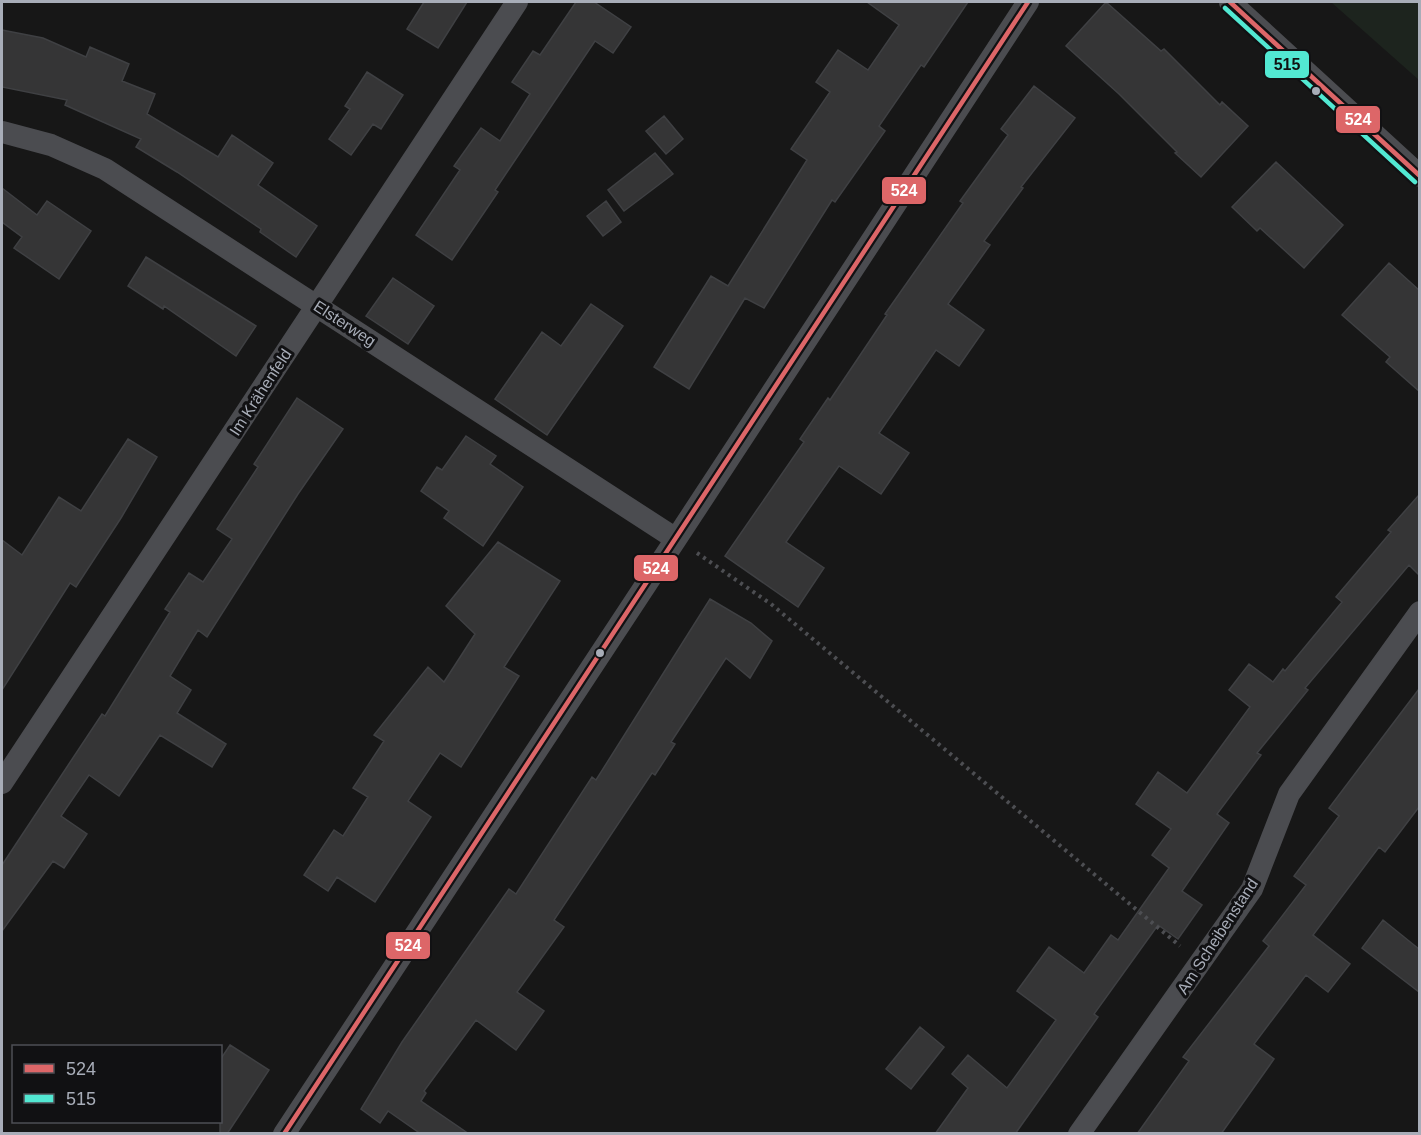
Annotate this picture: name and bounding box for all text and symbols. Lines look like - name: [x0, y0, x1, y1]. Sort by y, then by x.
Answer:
- line badge: 515: [1264, 50, 1310, 79]
- text: 515: [1274, 56, 1300, 73]
- unlabelled marker: [1310, 85, 1322, 97]
- line badge: 524: [1335, 105, 1381, 134]
- text: 524: [1345, 111, 1371, 128]
- line badge: 524: [881, 176, 927, 205]
- text: 524: [891, 182, 917, 199]
- street label: Elsterweg: [311, 297, 379, 350]
- street label: Im Krähenfeld: [226, 346, 295, 439]
- line badge: 524: [633, 554, 679, 582]
- text: 524: [643, 560, 669, 577]
- unlabelled marker: [594, 647, 606, 659]
- street label: Am Scheibenstand: [1174, 875, 1261, 997]
- line badge: 524: [385, 931, 431, 960]
- text: 524: [395, 937, 421, 954]
- legend: [12, 1045, 222, 1123]
- text: 524: [66, 1059, 96, 1079]
- text: 515: [66, 1089, 96, 1109]

